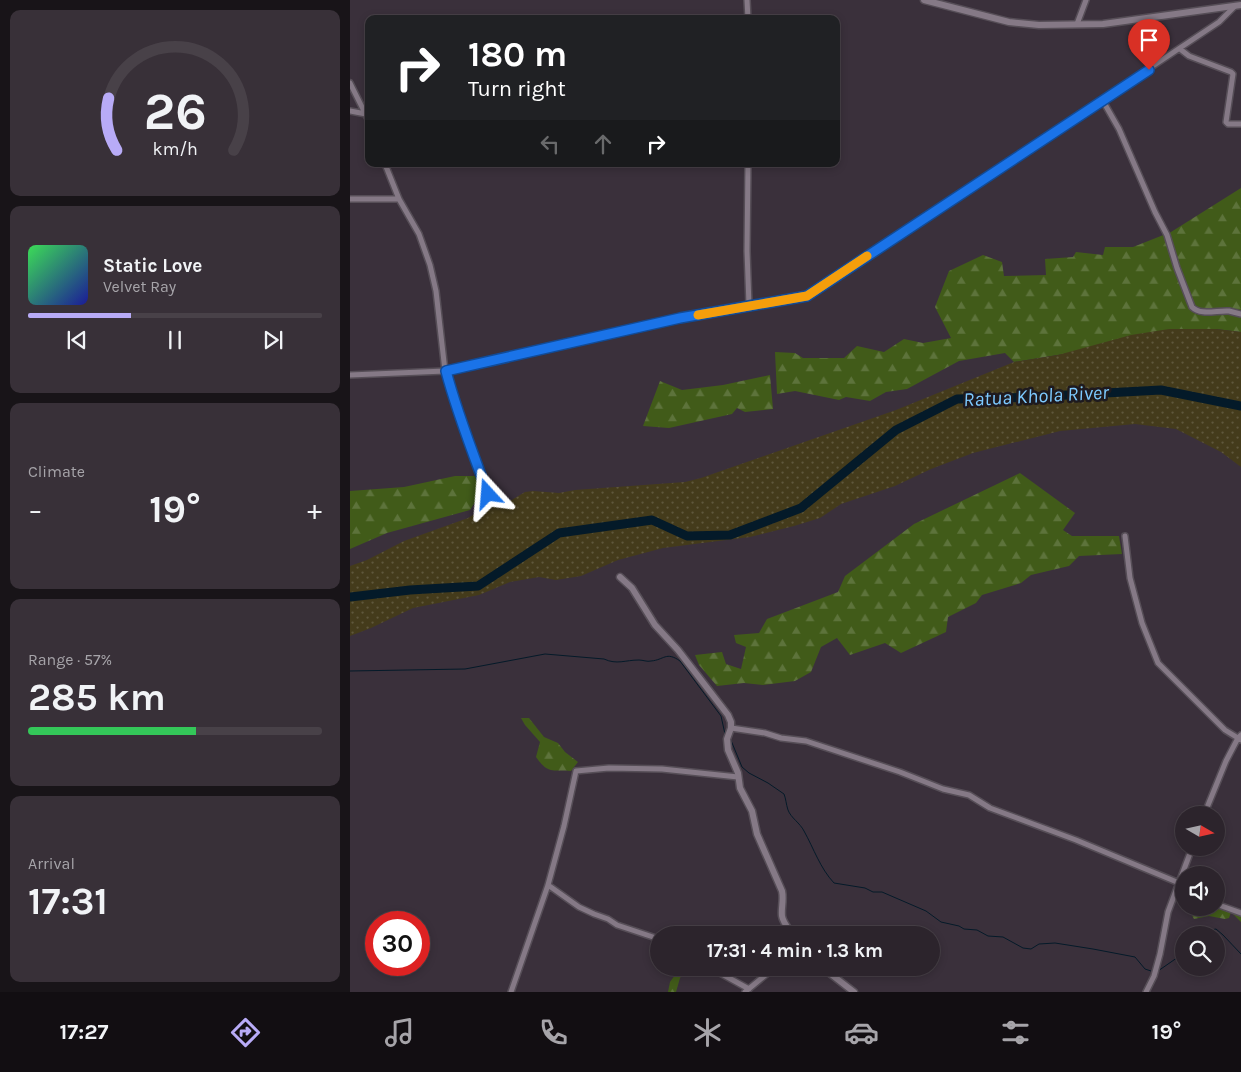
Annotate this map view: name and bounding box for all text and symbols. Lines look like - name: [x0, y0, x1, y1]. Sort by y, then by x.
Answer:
- pin: [1128, 19, 1170, 70]
- icon: arrive: [1135, 26, 1163, 54]
- text: 180 m: [468, 34, 567, 75]
- icon: right: [385, 35, 450, 100]
- text: Turn right: [468, 76, 566, 102]
- text: 26: [143, 81, 207, 142]
- icon: left: [536, 130, 564, 158]
- icon: ahead: [589, 130, 617, 158]
- icon: right: [642, 130, 670, 158]
- text: km/h: [152, 139, 198, 160]
- text: Static Love: [103, 255, 202, 277]
- text: Velvet Ray: [103, 277, 176, 296]
- icon: previous: [63, 326, 91, 354]
- icon: pause: [161, 326, 189, 354]
- icon: next: [259, 326, 287, 354]
- water label: Ratua Khola River: [963, 381, 1111, 411]
- text: Climate: [28, 462, 85, 481]
- position arrow: [461, 467, 513, 519]
- text: 19°: [149, 487, 201, 532]
- text: −: [28, 493, 43, 526]
- text: +: [307, 493, 322, 526]
- text: Range · 57%: [28, 650, 112, 669]
- text: 285 km: [28, 675, 166, 720]
- north arrow: [1175, 806, 1225, 856]
- map controls: [1175, 806, 1225, 976]
- text: Arrival: [28, 854, 75, 873]
- button: sound: [1175, 866, 1225, 916]
- text: 17:31: [28, 879, 108, 924]
- speed limit sign: 30: [365, 911, 430, 976]
- button: search: [1175, 926, 1225, 976]
- text: 17:31 · 4 min · 1.3 km: [707, 940, 883, 962]
- icon: directions: [228, 1015, 263, 1050]
- icon: music: [382, 1015, 417, 1050]
- icon: phone: [536, 1015, 571, 1050]
- icon: climate: [690, 1015, 725, 1050]
- icon: car: [844, 1015, 879, 1050]
- icon: filters: [998, 1015, 1033, 1050]
- text: 17:27: [60, 1019, 108, 1045]
- text: 19°: [1152, 1019, 1181, 1045]

